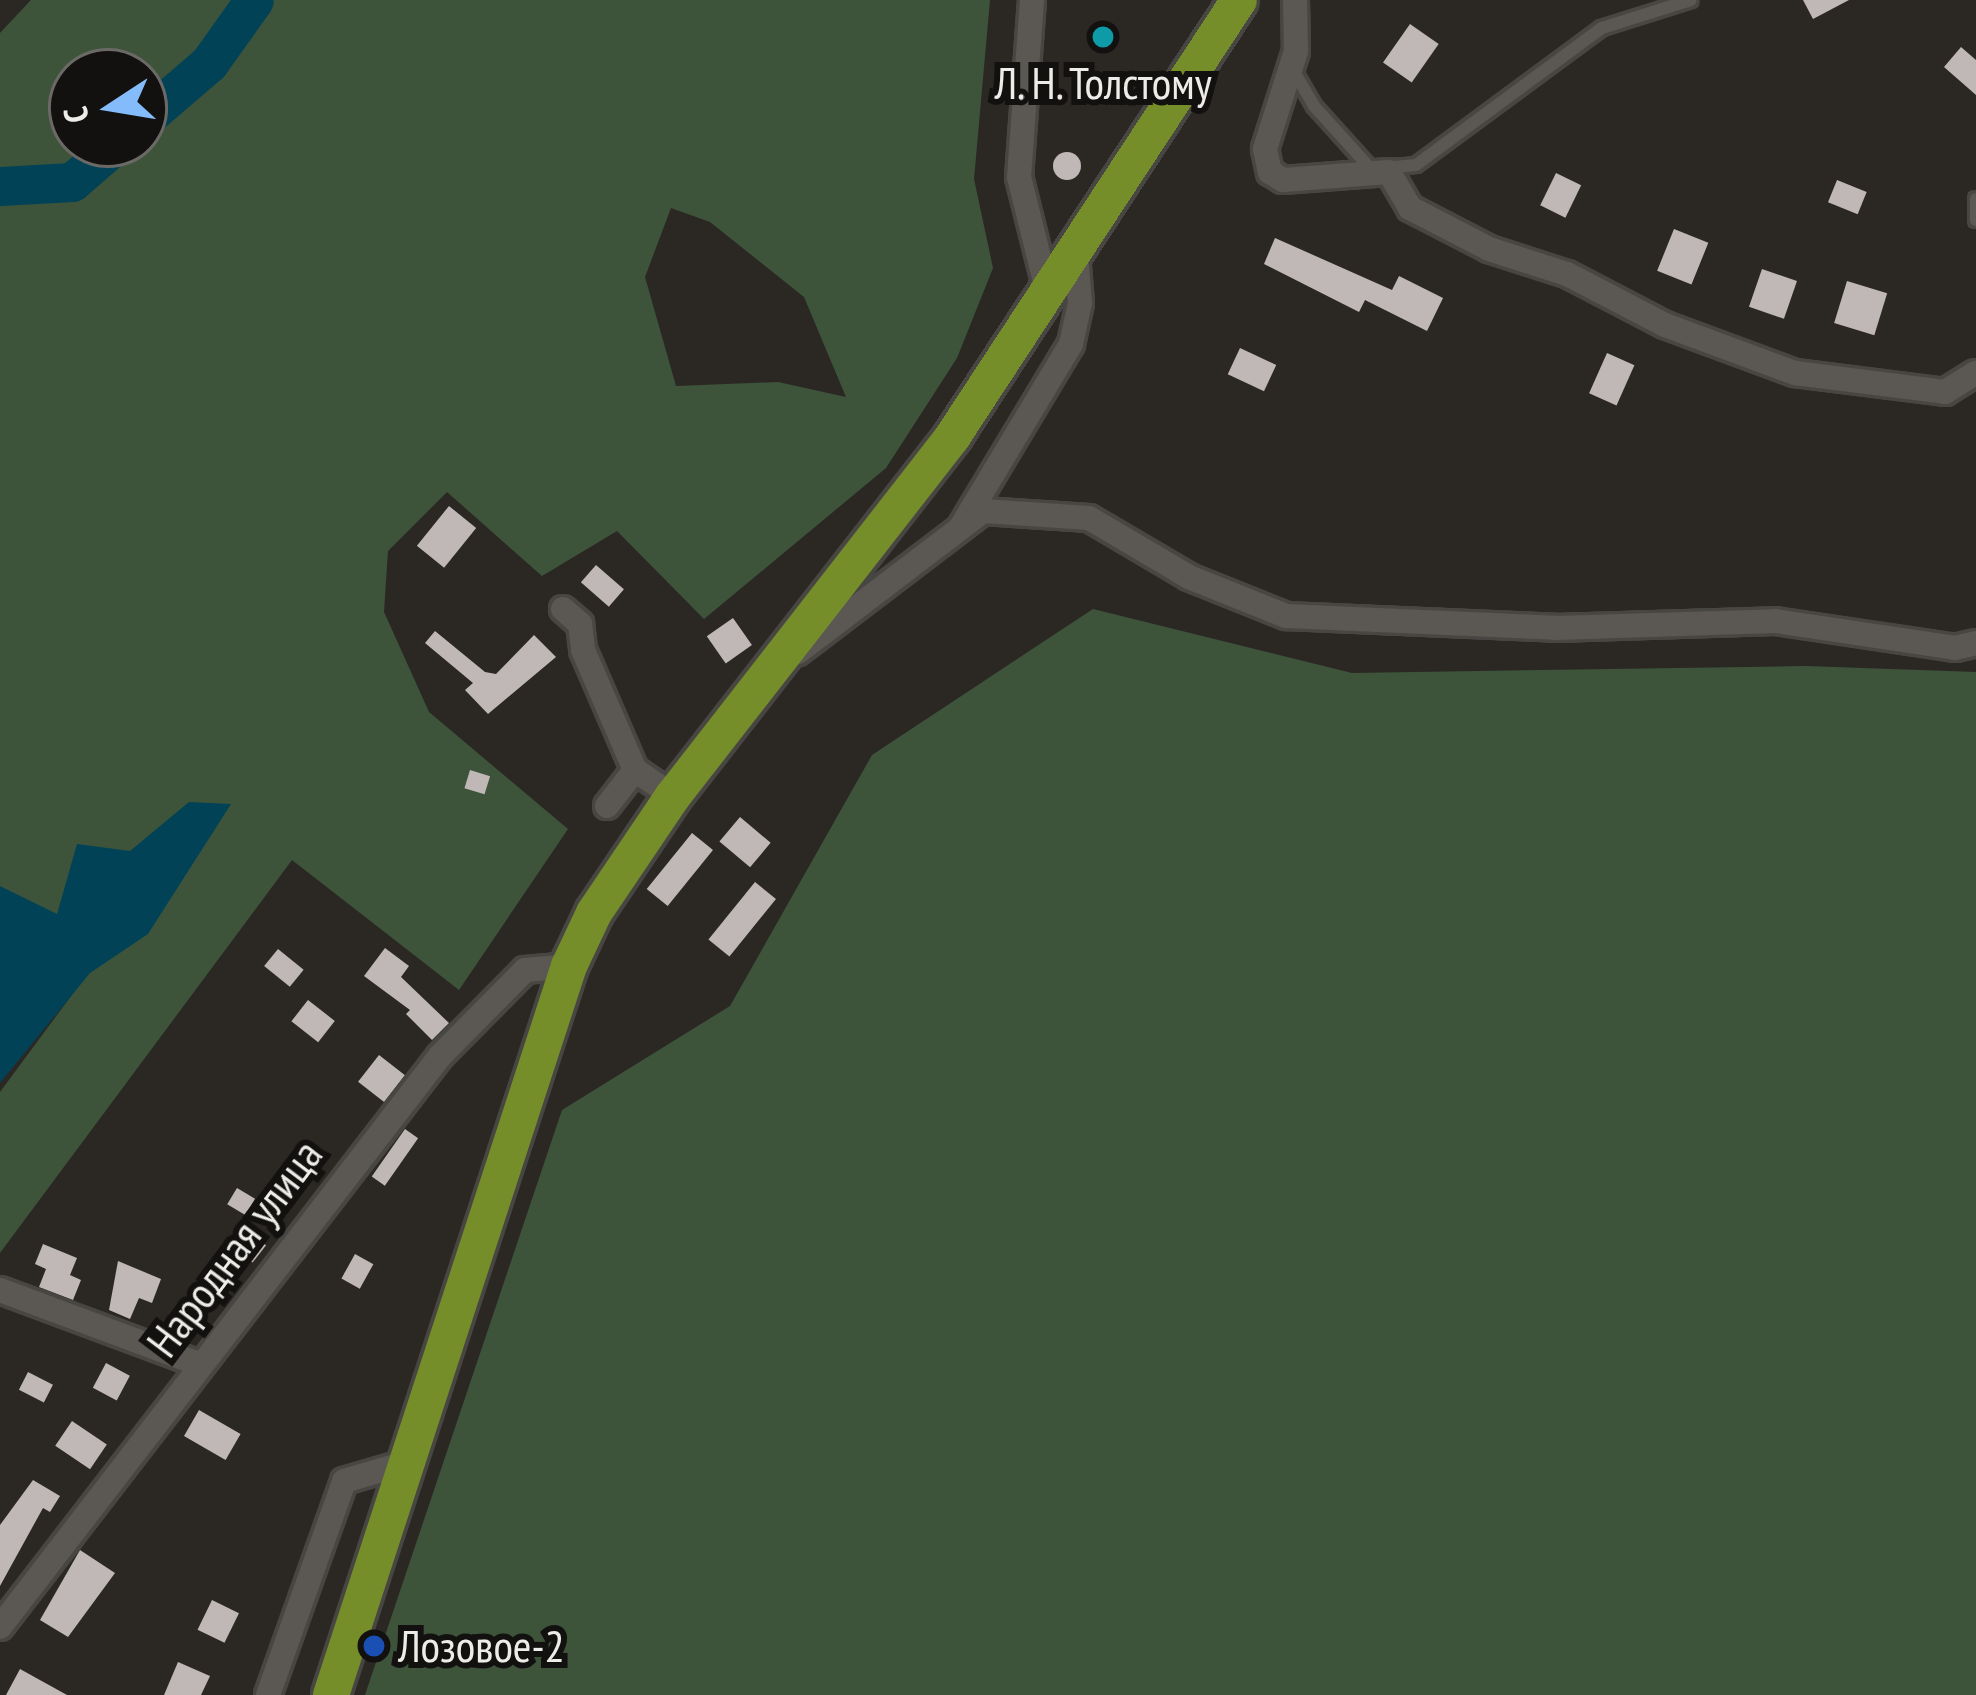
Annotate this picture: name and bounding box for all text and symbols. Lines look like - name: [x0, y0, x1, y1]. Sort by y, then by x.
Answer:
- marker: Л. Н. Толстому: [1090, 24, 1116, 50]
- north arrow: [48, 48, 168, 168]
- place label: Л. Н. Толстому: [991, 56, 1215, 110]
- text: С: [53, 103, 98, 127]
- street label: Народная улица: [135, 1129, 333, 1367]
- place label: Лозовое-2: [398, 1619, 565, 1673]
- marker: Лозовое-2: [361, 1633, 387, 1659]

